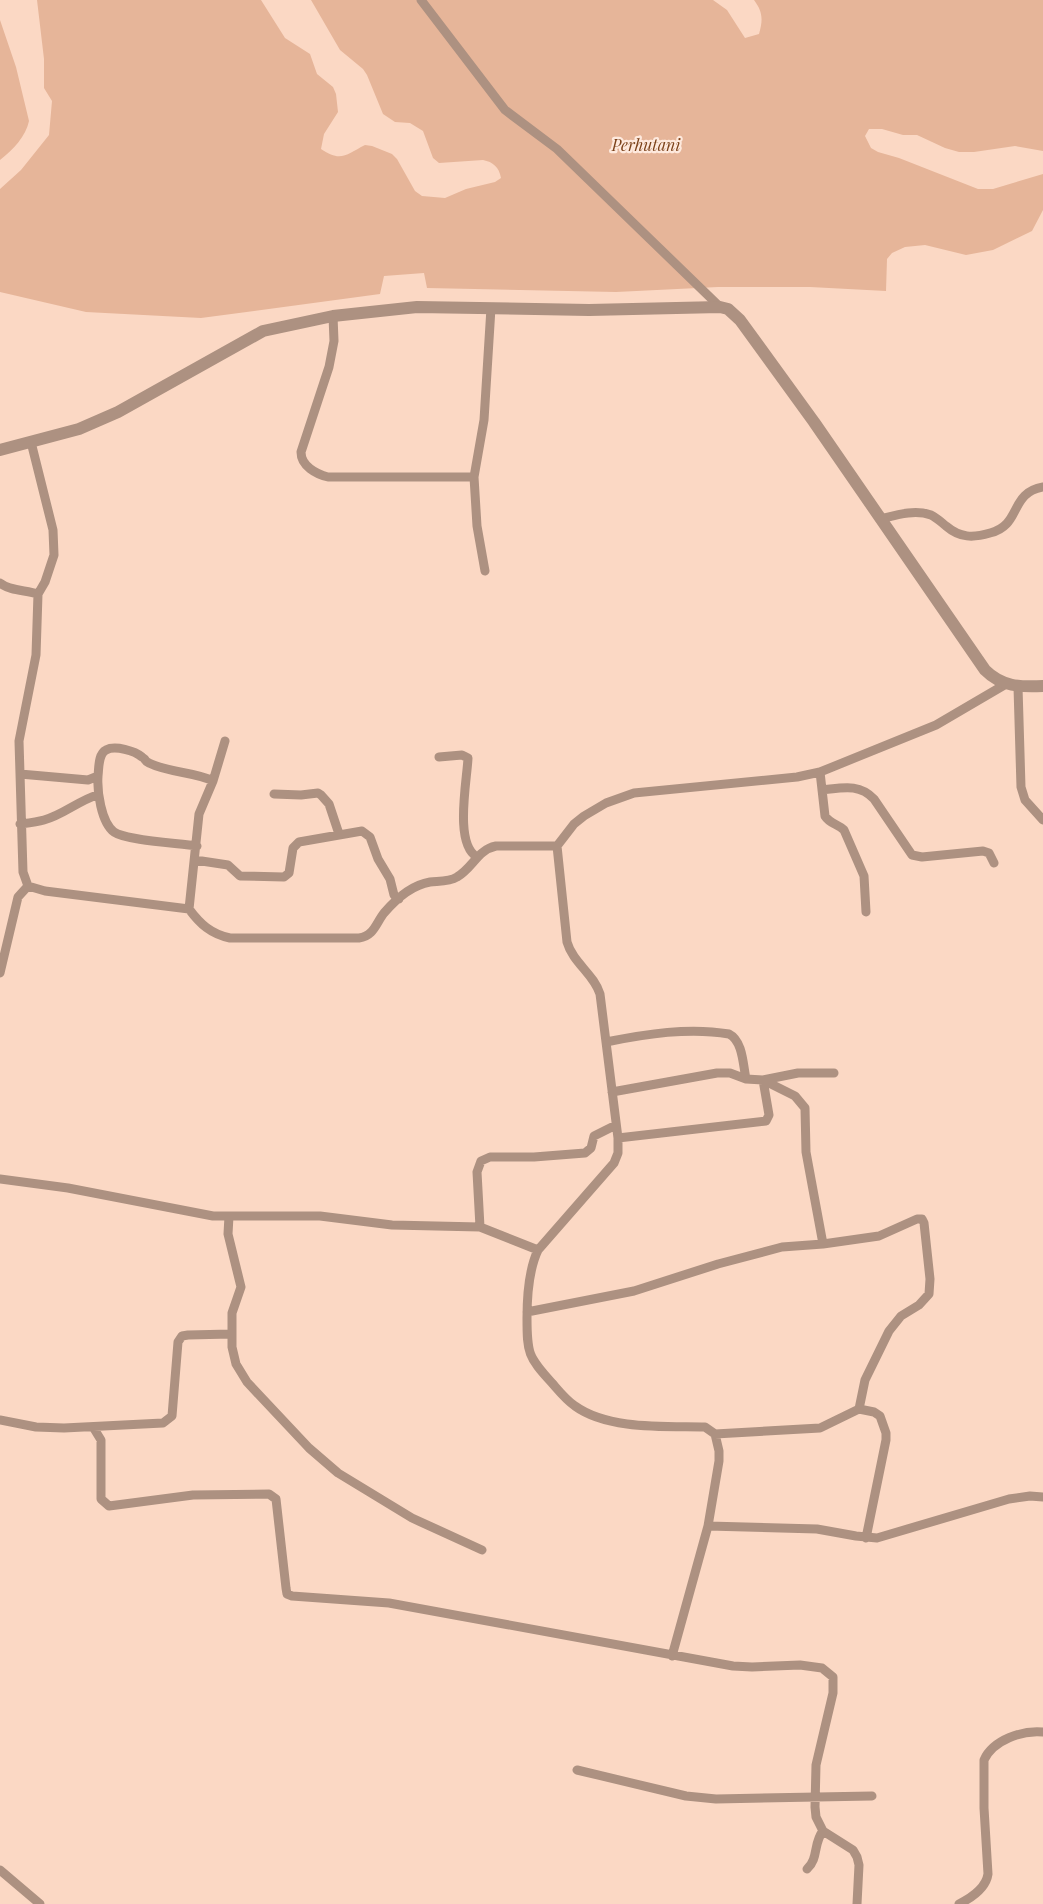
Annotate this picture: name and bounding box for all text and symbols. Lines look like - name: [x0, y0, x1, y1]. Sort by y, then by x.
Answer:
- park label: Perhutani: [611, 134, 681, 155]

